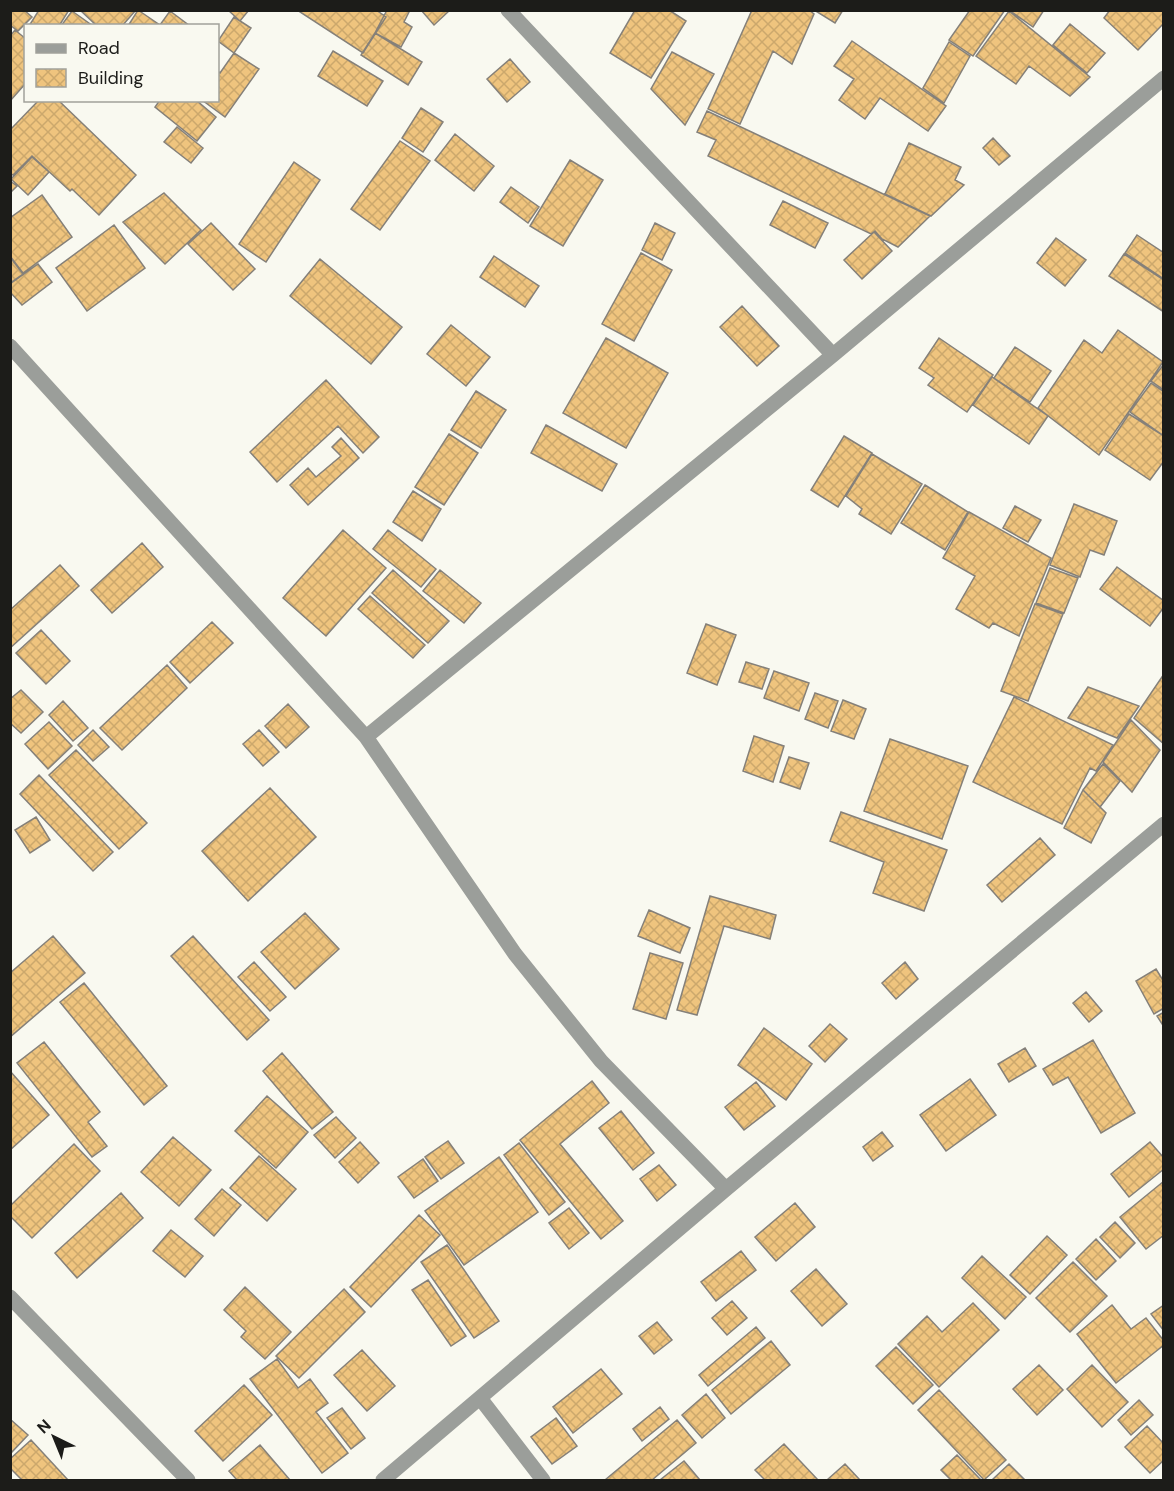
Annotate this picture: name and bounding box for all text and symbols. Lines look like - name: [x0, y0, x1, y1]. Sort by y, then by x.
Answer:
- legend: [24, 24, 219, 102]
- text: Road: [78, 36, 120, 60]
- text: Building: [78, 66, 143, 90]
- north arrow: [24, 1407, 84, 1467]
- text: N: [33, 1415, 56, 1438]

